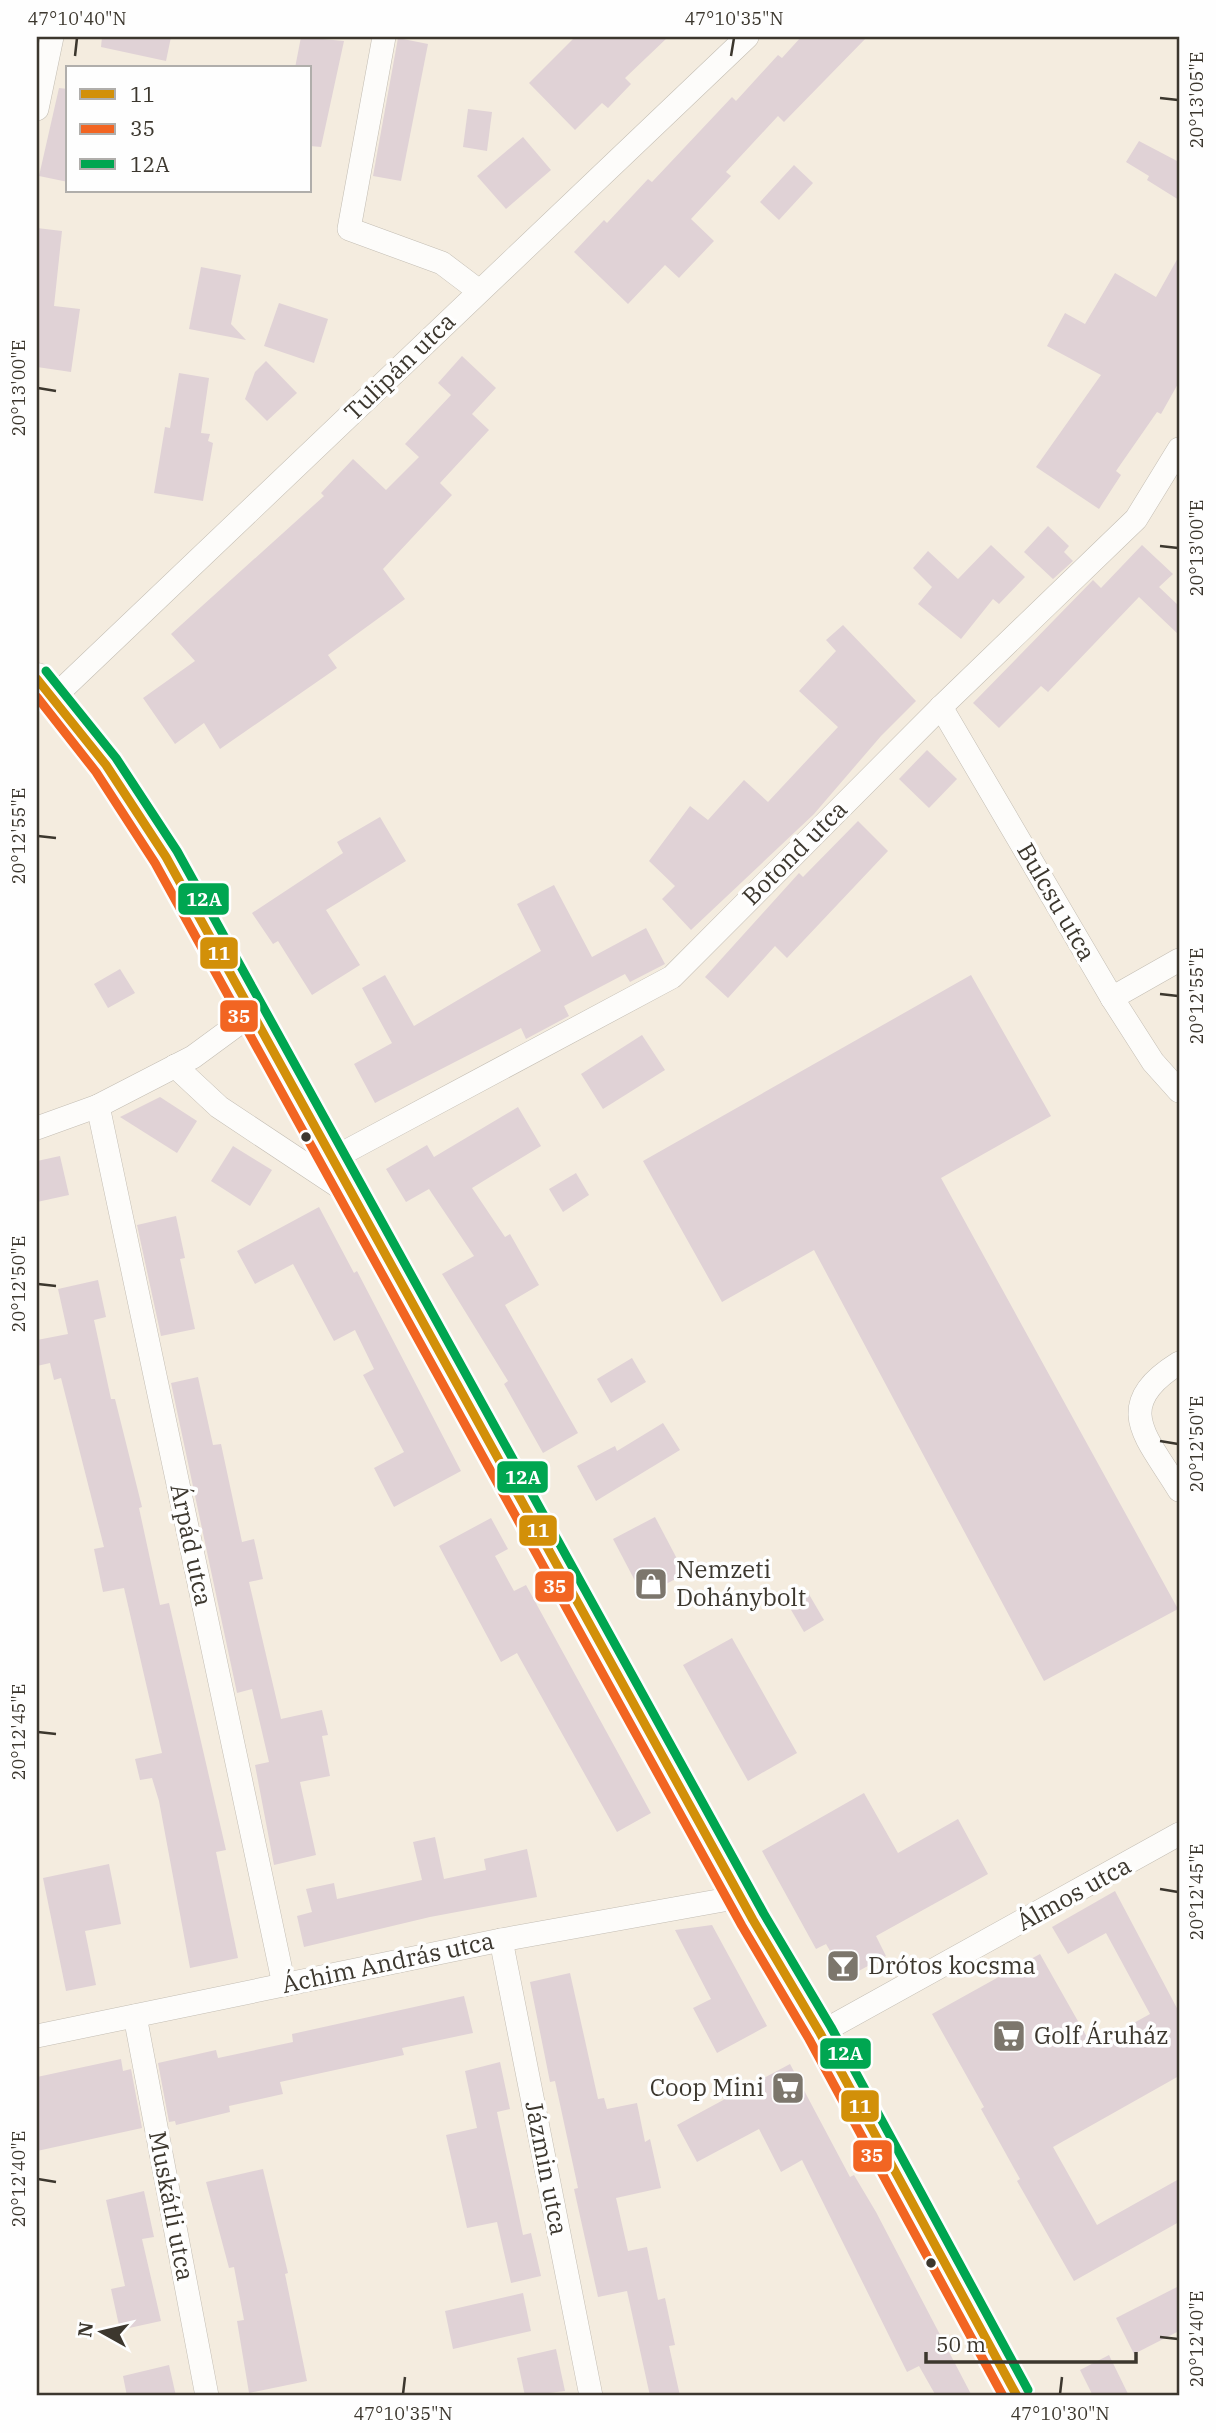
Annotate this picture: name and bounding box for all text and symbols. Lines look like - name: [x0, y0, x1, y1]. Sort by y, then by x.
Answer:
- text: 47°10'40"N: [28, 7, 127, 30]
- text: 47°10'35"N: [685, 7, 784, 30]
- text: 20°13'05"E: [1185, 52, 1208, 148]
- legend: [66, 66, 312, 192]
- text: 11: [130, 80, 155, 108]
- text: 35: [130, 114, 155, 142]
- text: 12A: [130, 150, 170, 178]
- street label: Tulipán utca: [337, 305, 462, 427]
- text: 20°13'00"E: [7, 340, 30, 436]
- text: 20°13'00"E: [1185, 500, 1208, 596]
- text: 20°12'55"E: [7, 788, 30, 884]
- street label: Botond utca: [735, 793, 854, 912]
- street label: Bulcsu utca: [1010, 837, 1104, 966]
- line badge: 12A: [177, 882, 230, 916]
- text: 12A: [186, 887, 223, 911]
- line badge: 11: [199, 936, 239, 970]
- text: 11: [208, 941, 230, 965]
- text: 20°12'55"E: [1185, 948, 1208, 1044]
- line badge: 35: [219, 999, 259, 1033]
- text: 35: [228, 1004, 250, 1028]
- unlabelled marker: [299, 1130, 313, 1144]
- text: 20°12'50"E: [7, 1236, 30, 1332]
- text: 20°12'50"E: [1185, 1396, 1208, 1492]
- line badge: 12A: [496, 1460, 549, 1494]
- text: 12A: [505, 1465, 542, 1489]
- street label: Árpád utca: [163, 1481, 221, 1609]
- line badge: 11: [518, 1514, 558, 1547]
- text: 11: [527, 1518, 549, 1542]
- place label: Nemzeti Dohánybolt: [676, 1553, 806, 1613]
- shop icon: Nemzeti Dohánybolt: [632, 1565, 670, 1603]
- line badge: 35: [534, 1570, 575, 1603]
- text: 35: [544, 1574, 566, 1598]
- text: 20°12'45"E: [7, 1684, 30, 1780]
- text: 20°12'45"E: [1185, 1844, 1208, 1940]
- street label: Álmos utca: [1011, 1849, 1136, 1938]
- street label: Áchim András utca: [279, 1924, 497, 2000]
- bar icon: Drótos kocsma: [824, 1947, 862, 1985]
- place label: Drótos kocsma: [868, 1949, 1036, 1981]
- supermarket icon: Golf Áruház: [990, 2017, 1028, 2055]
- place label: Golf Áruház: [1034, 2019, 1169, 2051]
- line badge: 12A: [819, 2037, 872, 2070]
- text: 12A: [827, 2041, 864, 2065]
- supermarket icon: Coop Mini: [769, 2069, 807, 2107]
- place label: Coop Mini: [650, 2071, 764, 2103]
- line badge: 11: [840, 2089, 880, 2123]
- text: 11: [849, 2094, 871, 2118]
- street label: Jázmin utca: [518, 2098, 576, 2238]
- street label: Muskátli utca: [142, 2128, 202, 2283]
- text: 20°12'40"E: [7, 2131, 30, 2227]
- line badge: 35: [852, 2139, 893, 2173]
- text: 35: [861, 2143, 883, 2167]
- unlabelled marker: [924, 2256, 938, 2270]
- text: 20°12'40"E: [1185, 2291, 1208, 2387]
- north arrow: [66, 2296, 136, 2366]
- text: N: [72, 2321, 98, 2339]
- scale bar: [926, 2321, 1136, 2365]
- text: 50 m: [936, 2330, 986, 2358]
- text: 47°10'35"N: [354, 2402, 453, 2425]
- text: 47°10'30"N: [1011, 2402, 1110, 2425]

